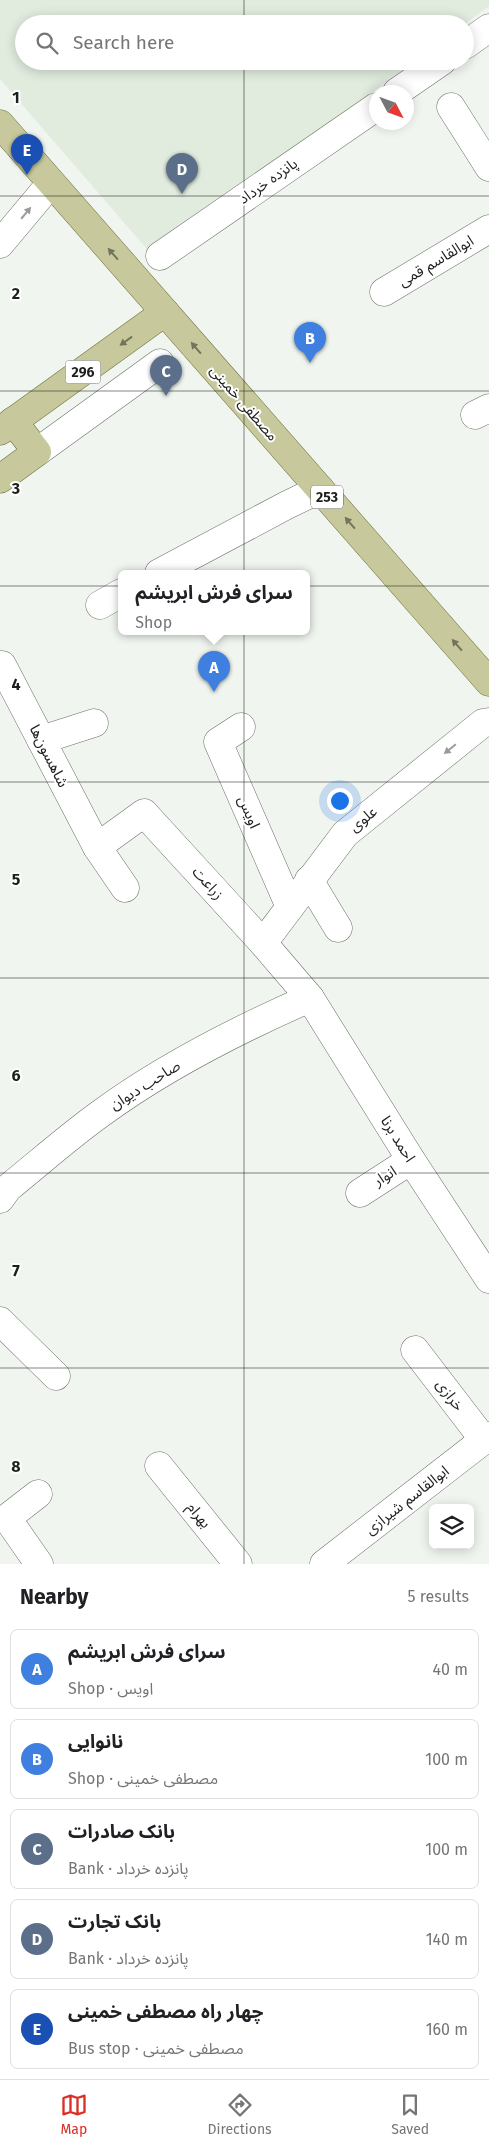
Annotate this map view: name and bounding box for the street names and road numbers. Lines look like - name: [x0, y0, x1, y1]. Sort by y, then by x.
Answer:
- street label: پانزده خرداد: [235, 154, 302, 209]
- street label: ابوالقاسم قمی: [395, 232, 478, 292]
- road number: 296: [66, 361, 100, 384]
- street label: مصطفی خمینی: [206, 361, 282, 445]
- road number: 253: [311, 486, 343, 508]
- street label: شاهسون‌ها: [26, 722, 73, 791]
- street label: اویس: [234, 793, 264, 831]
- street label: علوی: [345, 802, 381, 836]
- street label: زراعت: [189, 863, 227, 903]
- street label: صاحب دیوان: [106, 1056, 184, 1114]
- street label: احمد برنا: [377, 1113, 419, 1165]
- street label: انوار: [369, 1162, 400, 1190]
- street label: خرازی: [432, 1376, 468, 1414]
- street label: ابوالقاسم شیرازی: [361, 1462, 454, 1540]
- street label: بهرام: [182, 1498, 215, 1533]

